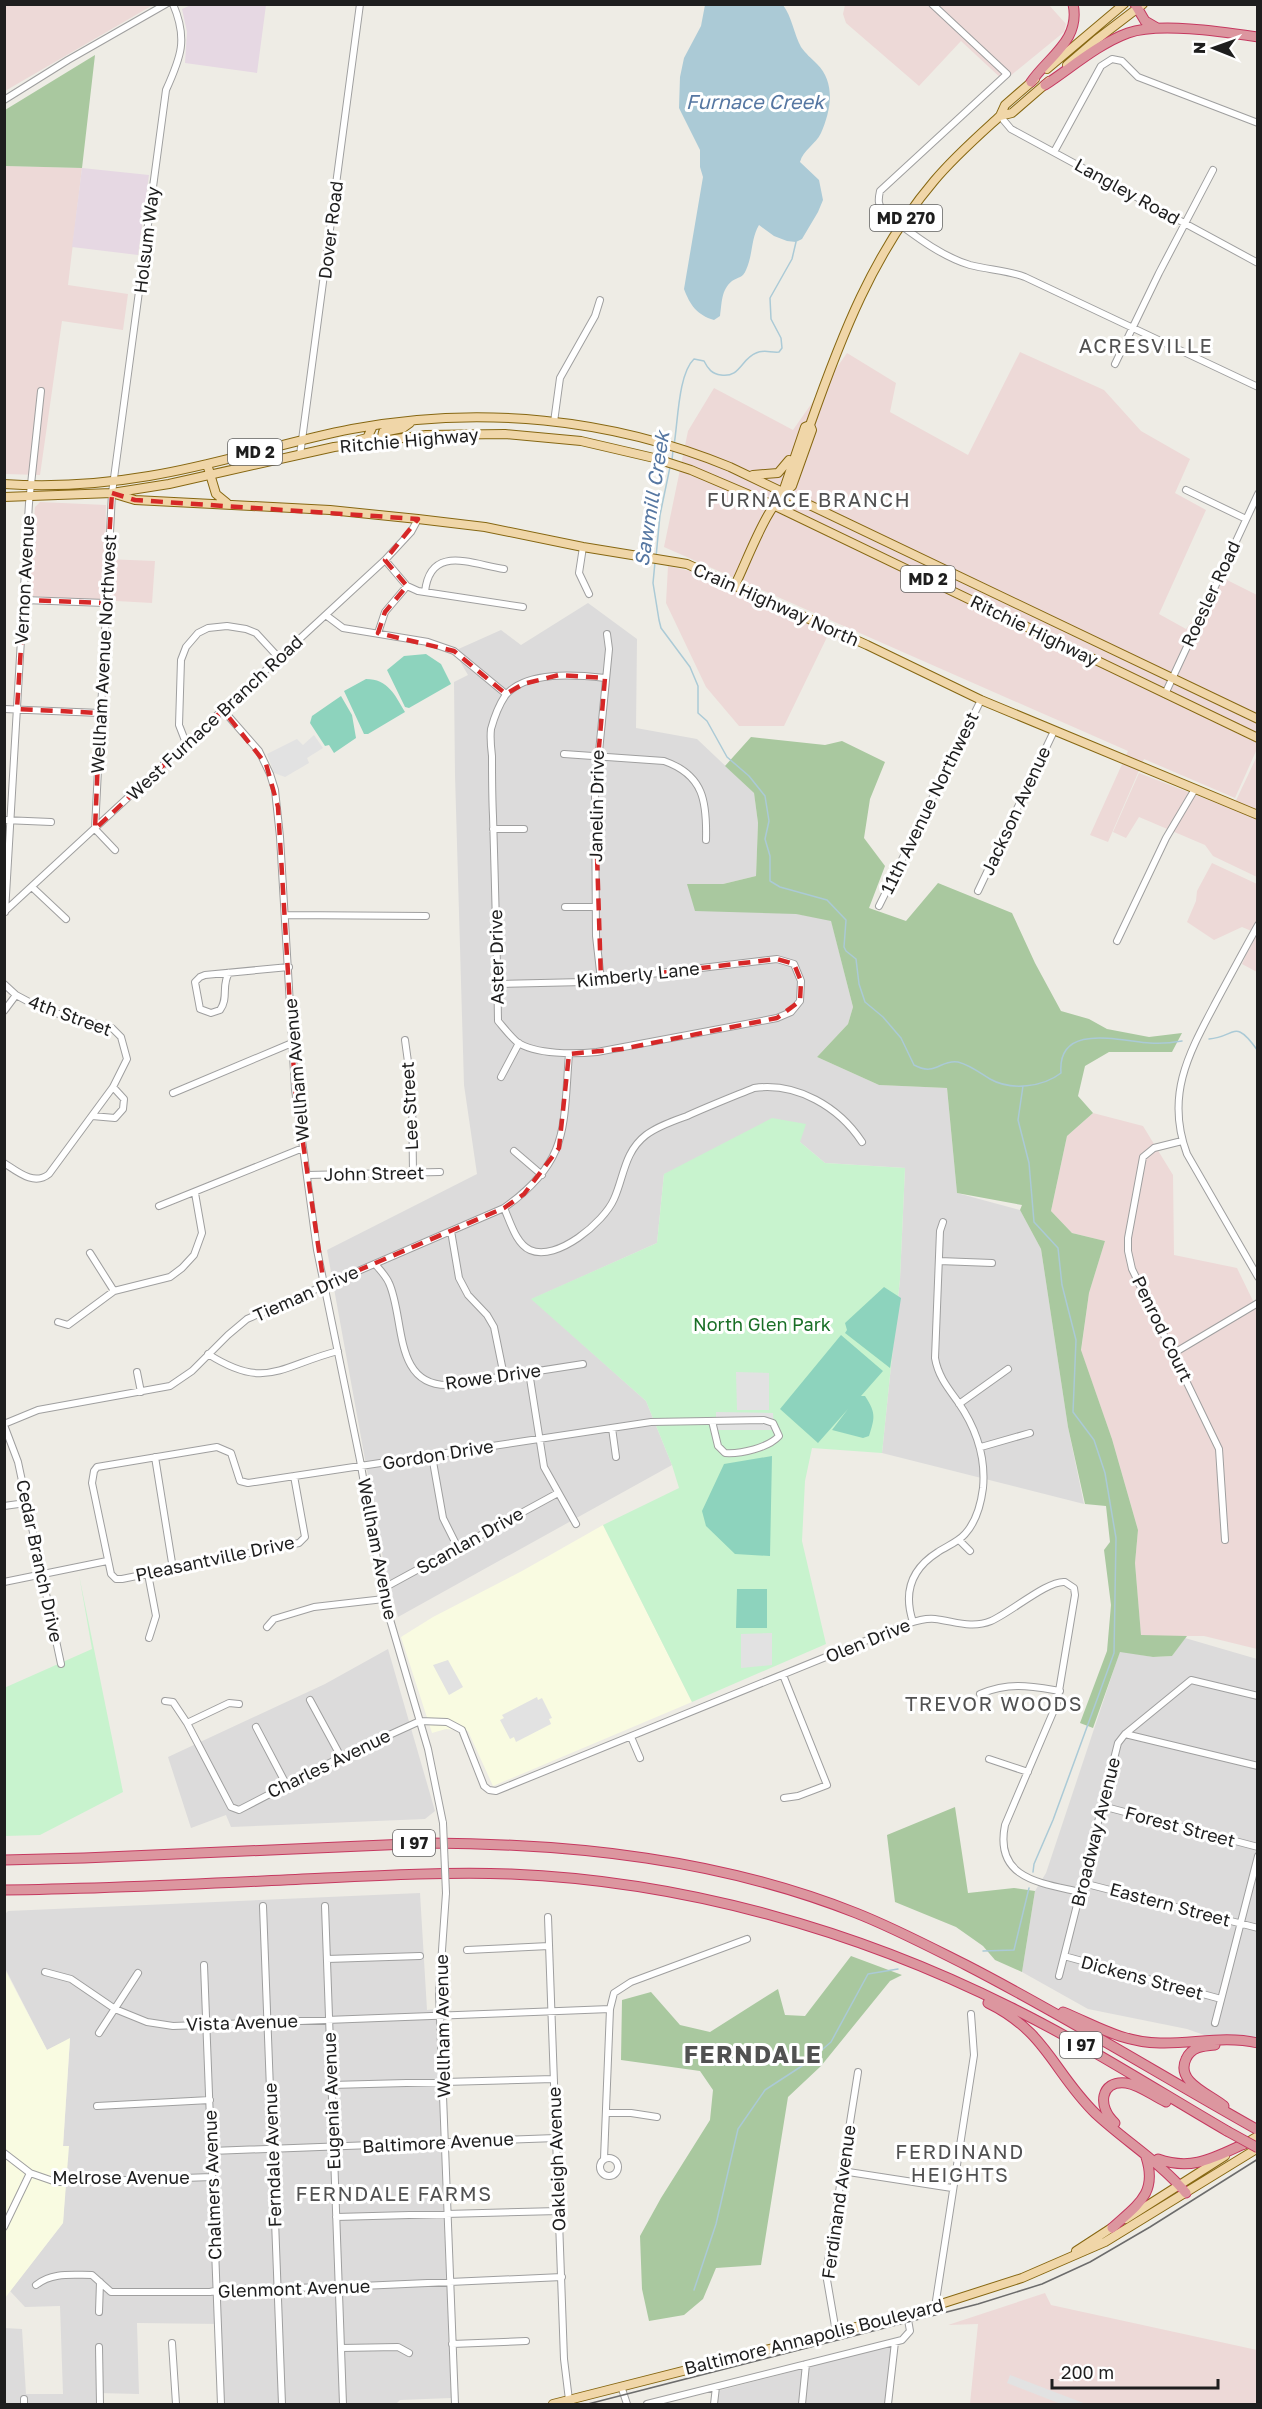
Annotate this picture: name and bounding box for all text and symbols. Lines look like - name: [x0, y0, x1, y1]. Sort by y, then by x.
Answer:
- north arrow: [1184, 18, 1244, 78]
- text: N: [1189, 41, 1209, 54]
- water label: Furnace Creek: [686, 89, 827, 113]
- street label: Langley Road: [1071, 153, 1184, 229]
- street label: Dover Road: [313, 179, 347, 280]
- street label: Holsum Way: [129, 185, 163, 295]
- road number: MD 270: [870, 205, 942, 231]
- district label: ACRESVILLE: [1079, 333, 1213, 357]
- street label: Ritchie Highway: [338, 423, 479, 457]
- water label: Sawmill Creek: [628, 427, 674, 568]
- road number: MD 2: [228, 439, 282, 465]
- district label: FURNACE BRANCH: [707, 487, 911, 511]
- street label: Vernon Avenue: [10, 515, 38, 645]
- street label: Wellham Avenue Northwest: [86, 534, 120, 774]
- street label: Roesler Road: [1176, 537, 1244, 650]
- street label: Crain Highway North: [690, 558, 863, 651]
- road number: MD 2: [901, 566, 955, 592]
- street label: Ritchie Highway: [967, 590, 1102, 671]
- street label: West Furnace Branch Road: [122, 630, 307, 805]
- street label: 11th Avenue Northwest: [875, 708, 983, 897]
- street label: Jackson Avenue: [976, 743, 1055, 878]
- street label: Janelin Drive: [584, 750, 608, 862]
- street label: Aster Drive: [484, 909, 508, 1005]
- street label: Kimberly Lane: [575, 957, 701, 991]
- street label: 4th Street: [26, 990, 115, 1040]
- street label: Wellham Avenue: [279, 998, 313, 1143]
- street label: Lee Street: [396, 1061, 422, 1151]
- street label: John Street: [323, 1161, 425, 1185]
- street label: Tieman Drive: [250, 1260, 362, 1326]
- street label: Penrod Court: [1128, 1272, 1198, 1385]
- park label: North Glen Park: [693, 1313, 831, 1335]
- street label: Rowe Drive: [443, 1358, 542, 1394]
- street label: Gordon Drive: [381, 1434, 495, 1474]
- street label: Wellham Avenue: [353, 1476, 402, 1621]
- street label: Cedar Branch Drive: [12, 1478, 68, 1644]
- street label: Scanlan Drive: [412, 1502, 527, 1579]
- street label: Pleasantville Drive: [133, 1530, 296, 1586]
- street label: Olen Drive: [822, 1613, 913, 1667]
- district label: TREVOR WOODS: [905, 1691, 1083, 1715]
- street label: Charles Avenue: [263, 1724, 394, 1802]
- street label: Broadway Avenue: [1066, 1755, 1124, 1909]
- street label: Forest Street: [1123, 1801, 1238, 1851]
- road number: I 97: [393, 1830, 435, 1856]
- street label: Eastern Street: [1108, 1877, 1233, 1931]
- street label: Dickens Street: [1079, 1950, 1206, 2004]
- street label: Wellham Avenue: [430, 1954, 454, 2098]
- street label: Vista Avenue: [186, 2009, 298, 2035]
- street label: Eugenia Avenue: [318, 2032, 344, 2170]
- road number: I 97: [1060, 2032, 1102, 2058]
- district label: FERNDALE: [684, 2039, 822, 2068]
- street label: Ferndale Avenue: [258, 2083, 286, 2228]
- street label: Oakleigh Avenue: [542, 2086, 570, 2232]
- street label: Chalmers Avenue: [198, 2110, 226, 2260]
- street label: Ferdinand Avenue: [816, 2124, 860, 2280]
- street label: Baltimore Avenue: [362, 2127, 514, 2157]
- district label: FERDINAND HEIGHTS: [895, 2139, 1025, 2186]
- street label: Melrose Avenue: [52, 2166, 190, 2188]
- district label: FERNDALE FARMS: [295, 2181, 493, 2205]
- street label: Glenmont Avenue: [217, 2274, 371, 2302]
- street label: Baltimore Annapolis Boulevard: [682, 2293, 945, 2379]
- scale bar: [1052, 2352, 1218, 2390]
- text: 200 m: [1061, 2361, 1114, 2383]

